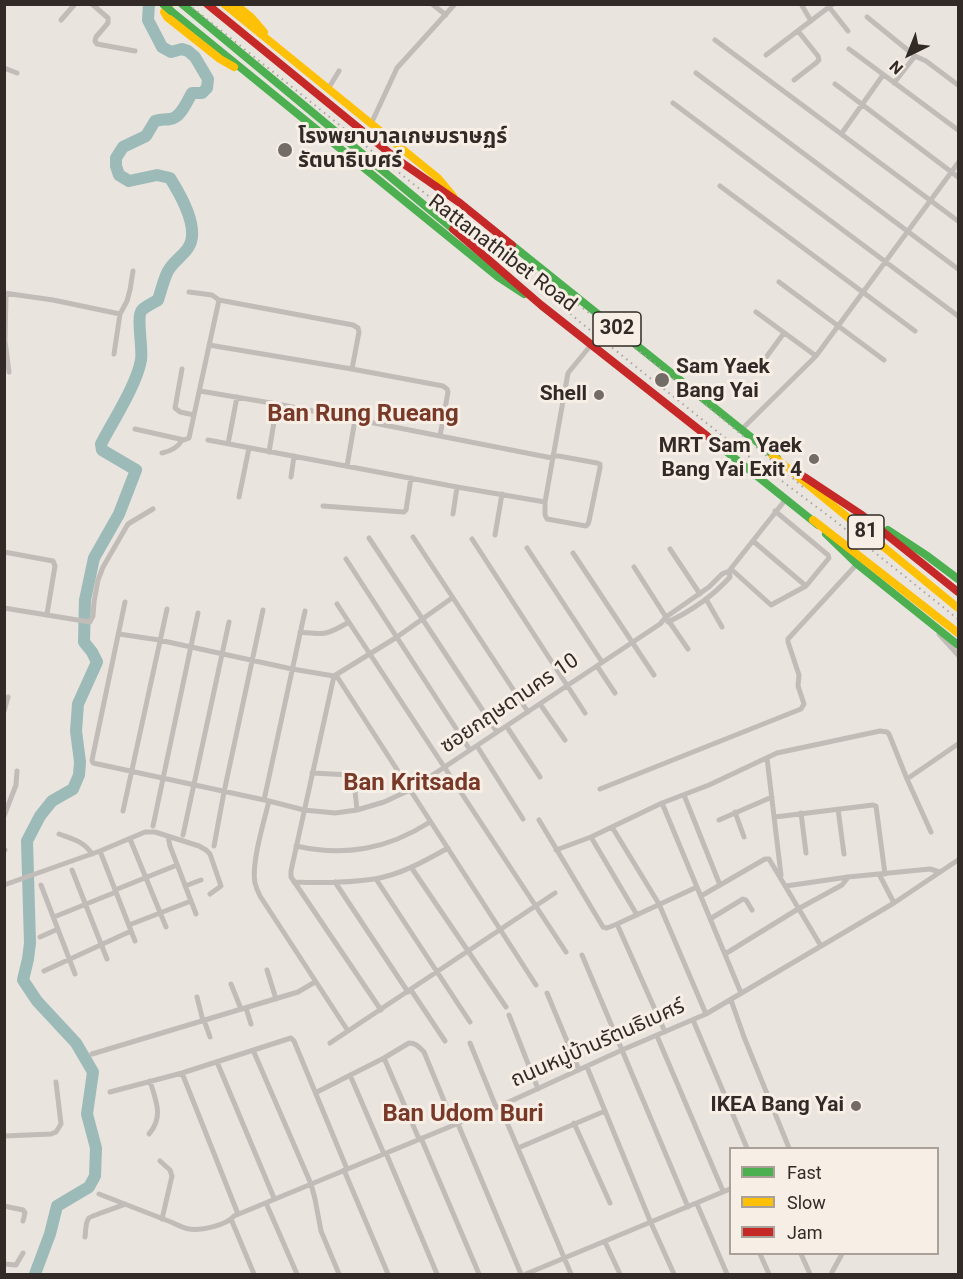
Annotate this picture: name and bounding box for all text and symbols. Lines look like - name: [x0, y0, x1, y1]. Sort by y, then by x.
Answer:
- north arrow: [879, 24, 939, 84]
- text: N: [886, 57, 907, 78]
- place label: โรงพยาบาลเกษมราษฏร์ รัตนาธิเบศร์: [298, 125, 507, 175]
- marker: โรงพยาบาลเกษมราษฏร์ รัตนาธิเบศร์: [276, 141, 294, 159]
- street label: Rattanathibet Road: [423, 190, 581, 318]
- road number: 302: [593, 312, 641, 346]
- place label: Sam Yaek Bang Yai: [676, 355, 770, 405]
- marker: Sam Yaek Bang Yai: [653, 371, 671, 389]
- place label: Shell: [540, 382, 587, 408]
- marker: Shell: [592, 388, 606, 402]
- district label: Ban Rung Rueang: [267, 401, 459, 429]
- place label: MRT Sam Yaek Bang Yai Exit 4: [659, 434, 802, 484]
- marker: MRT Sam Yaek Bang Yai Exit 4: [807, 452, 821, 466]
- road number: 81: [848, 515, 884, 549]
- street label: ซอยกฤษดานคร 10: [436, 648, 584, 760]
- district label: Ban Kritsada: [343, 770, 481, 798]
- street label: ถนนหมู่บ้านรัตนธิเบศร์: [507, 994, 689, 1094]
- place label: IKEA Bang Yai: [711, 1093, 844, 1119]
- marker: IKEA Bang Yai: [849, 1099, 863, 1113]
- district label: Ban Udom Buri: [382, 1101, 544, 1129]
- legend: [729, 1147, 939, 1255]
- text: Fast: [787, 1162, 822, 1183]
- text: Slow: [787, 1192, 826, 1213]
- text: Jam: [787, 1222, 823, 1243]

